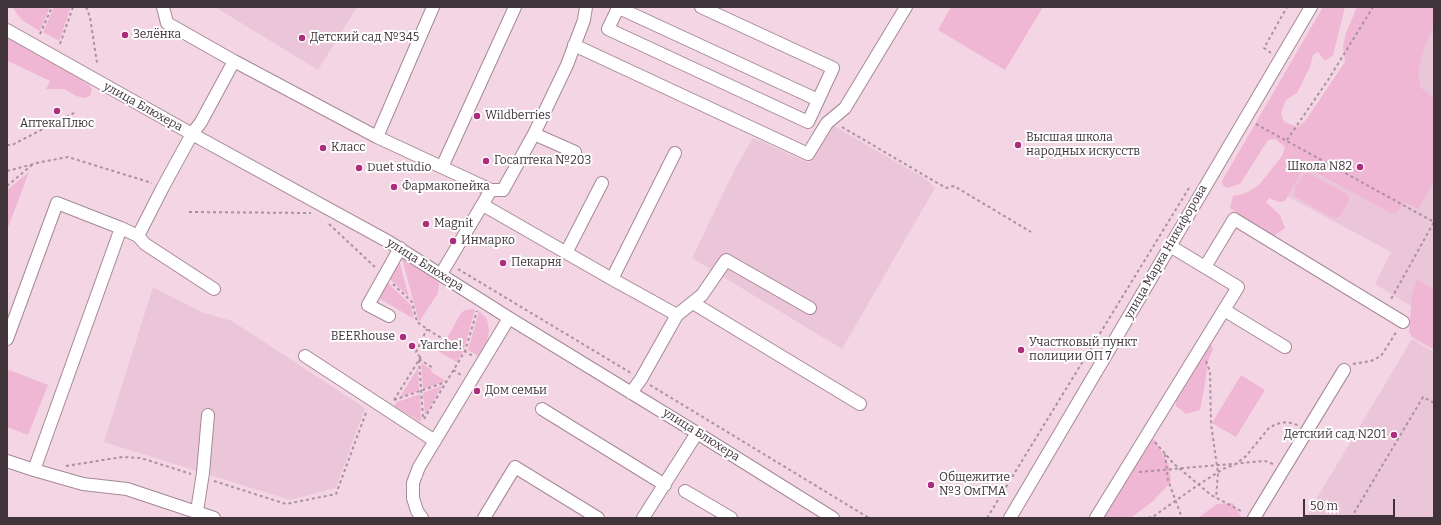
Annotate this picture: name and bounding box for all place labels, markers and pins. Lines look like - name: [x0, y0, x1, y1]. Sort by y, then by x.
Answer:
- place label: Зелёнка: [133, 28, 181, 42]
- marker: Зелёнка: [120, 30, 130, 40]
- place label: Детский сад №345: [310, 31, 419, 45]
- marker: Детский сад №345: [297, 33, 307, 43]
- marker: АптекаПлюс: [52, 106, 62, 116]
- place label: Wildberries: [485, 109, 551, 123]
- marker: Wildberries: [472, 111, 482, 121]
- place label: АптекаПлюс: [20, 117, 94, 131]
- place label: Высшая школа народных искусств: [1026, 131, 1140, 159]
- marker: Высшая школа народных искусств: [1013, 140, 1023, 150]
- place label: Класс: [331, 141, 365, 155]
- marker: Класс: [318, 143, 328, 153]
- place label: Госаптека №203: [494, 154, 591, 168]
- marker: Госаптека №203: [481, 156, 491, 166]
- place label: Школа N82: [1287, 160, 1352, 174]
- place label: Duet studio: [367, 161, 431, 175]
- marker: Школа N82: [1355, 162, 1365, 172]
- marker: Duet studio: [354, 163, 364, 173]
- place label: Фармакопейка: [402, 180, 490, 194]
- marker: Фармакопейка: [389, 182, 399, 192]
- place label: Magnit: [434, 217, 473, 231]
- marker: Magnit: [421, 219, 431, 229]
- place label: Инмарко: [461, 234, 515, 248]
- marker: Инмарко: [448, 236, 458, 246]
- place label: Пекарня: [511, 256, 562, 270]
- marker: Пекарня: [498, 258, 508, 268]
- place label: BEERhouse: [331, 330, 395, 344]
- marker: BEERhouse: [398, 332, 408, 342]
- place label: Участковый пункт полиции ОП 7: [1029, 336, 1137, 364]
- place label: Yarche!: [420, 339, 462, 353]
- marker: Yarche!: [407, 341, 417, 351]
- marker: Участковый пункт полиции ОП 7: [1016, 345, 1026, 355]
- place label: Дом семьи: [485, 384, 547, 398]
- marker: Дом семьи: [472, 386, 482, 396]
- place label: Детский сад N201: [1284, 428, 1386, 442]
- marker: Детский сад N201: [1389, 430, 1399, 440]
- place label: Общежитие №3 ОмГМА: [939, 471, 1010, 499]
- marker: Общежитие №3 ОмГМА: [926, 480, 936, 490]

